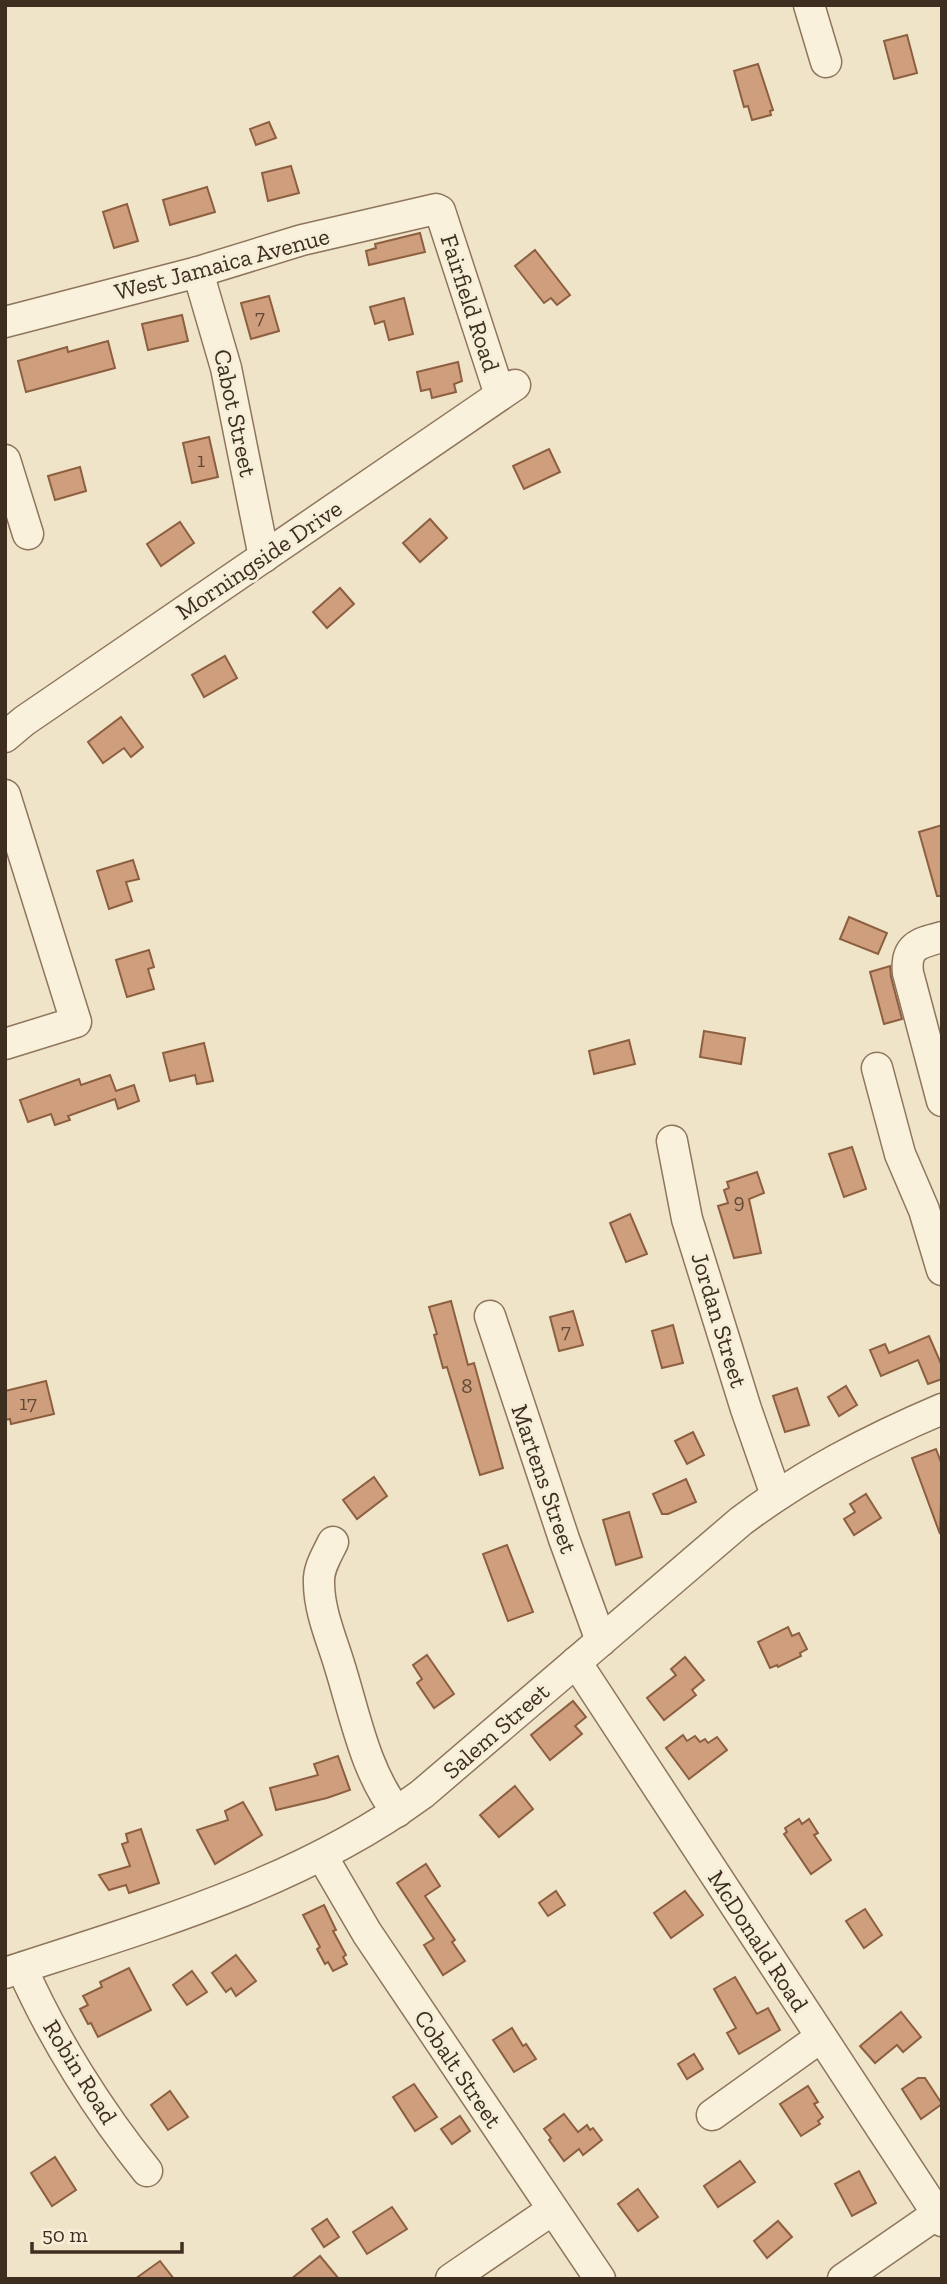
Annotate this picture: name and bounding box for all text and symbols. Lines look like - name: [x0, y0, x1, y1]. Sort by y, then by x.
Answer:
- street label: West Jamaica Avenue: [111, 221, 333, 306]
- street label: Fairfield Road: [435, 230, 506, 375]
- house number: 7: [255, 304, 265, 329]
- street label: Cabot Street: [208, 346, 263, 479]
- house number: 1: [197, 447, 205, 472]
- street label: Morningside Drive: [170, 493, 347, 626]
- house number: 9: [733, 1188, 745, 1213]
- street label: Jordan Street: [685, 1249, 754, 1391]
- house number: 7: [561, 1318, 571, 1343]
- house number: 8: [461, 1373, 473, 1398]
- house number: 17: [19, 1390, 37, 1415]
- street label: Martens Street: [505, 1400, 584, 1557]
- street label: Salem Street: [437, 1676, 555, 1785]
- street label: McDonald Road: [702, 1865, 815, 2017]
- street label: Cobalt Street: [408, 2004, 509, 2133]
- street label: Robin Road: [37, 2014, 124, 2129]
- scale bar: [32, 2210, 182, 2254]
- text: 50 m: [42, 2222, 88, 2247]

